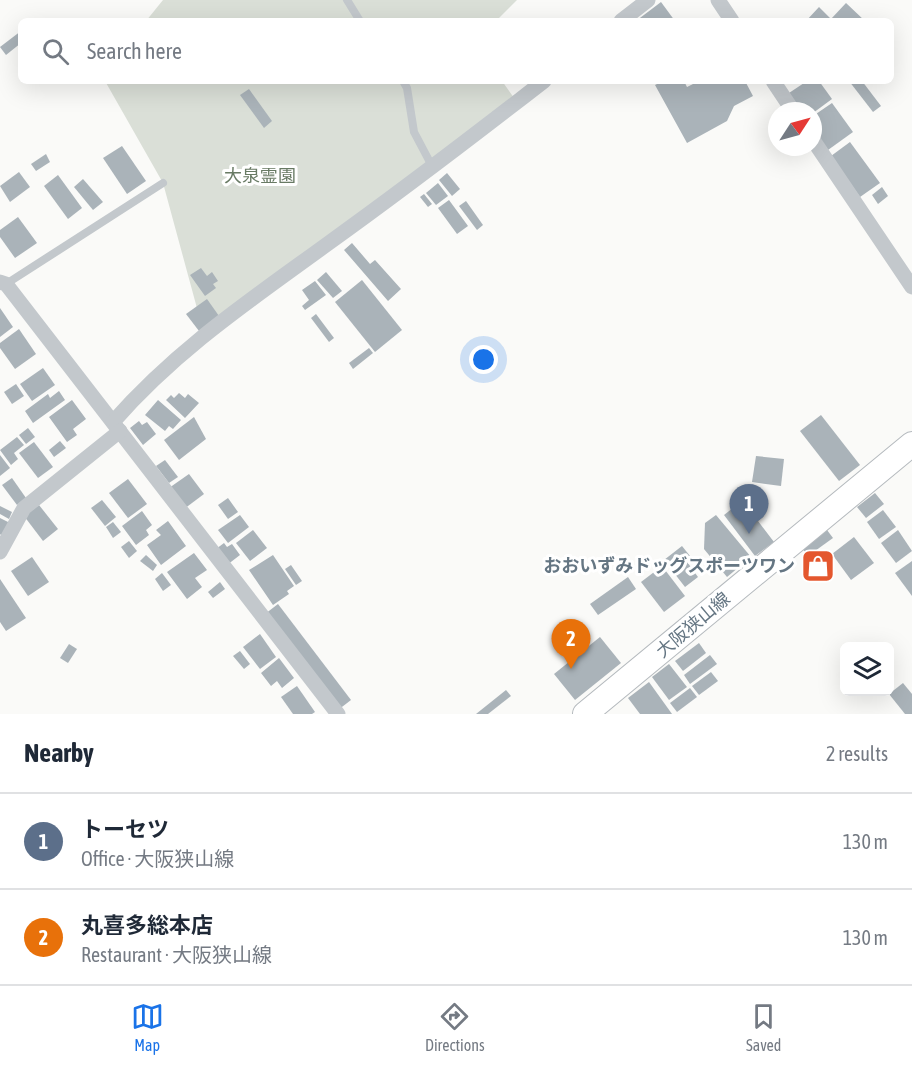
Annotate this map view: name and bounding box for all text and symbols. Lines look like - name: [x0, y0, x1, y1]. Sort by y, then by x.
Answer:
- search box: [18, 18, 894, 84]
- icon: search: [39, 35, 72, 68]
- text: Search here: [87, 38, 182, 64]
- north arrow: [768, 102, 822, 156]
- park label: 大泉霊園: [224, 165, 296, 186]
- your location: [469, 345, 498, 374]
- pin: 1: [730, 484, 768, 534]
- shop icon: おおいずみドッグスポーツワン: [800, 548, 836, 584]
- place label: おおいずみドッグスポーツワン: [543, 555, 795, 576]
- street label: 大阪狭山線: [651, 588, 734, 662]
- pin: 2: [552, 620, 590, 669]
- map controls: [840, 642, 894, 696]
- button: layers: [840, 642, 894, 696]
- text: Nearby: [24, 738, 94, 768]
- text: 2 results: [826, 742, 888, 765]
- text: トーセツ: [81, 816, 169, 842]
- text: 1: [39, 830, 48, 853]
- text: 130 m: [843, 830, 888, 853]
- text: Office · 大阪狭山線: [81, 847, 234, 870]
- text: 丸喜多総本店: [81, 912, 213, 938]
- text: 2: [39, 926, 48, 949]
- text: 130 m: [843, 926, 888, 949]
- text: Restaurant · 大阪狭山線: [81, 943, 272, 966]
- tab: Map: [131, 1000, 164, 1054]
- tab: Directions: [425, 1000, 485, 1054]
- tab: Saved: [746, 1000, 781, 1054]

